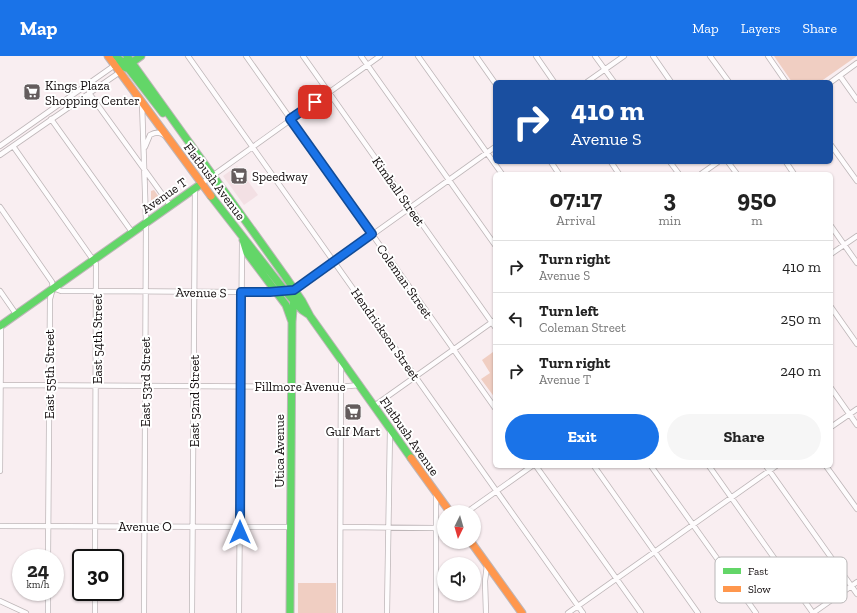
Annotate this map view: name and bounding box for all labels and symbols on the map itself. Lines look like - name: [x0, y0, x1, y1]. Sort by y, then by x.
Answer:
- place label: Kings Plaza Shopping Center: [45, 78, 140, 108]
- supermarket icon: Kings Plaza Shopping Center: [22, 82, 42, 102]
- pin: [298, 85, 332, 119]
- street label: Flatbush Avenue: [181, 140, 248, 223]
- street label: Kimball Street: [369, 154, 428, 229]
- supermarket icon: Speedway: [229, 166, 249, 186]
- place label: Speedway: [252, 169, 308, 184]
- street label: Avenue T: [139, 174, 190, 216]
- street label: Coleman Street: [374, 241, 436, 321]
- street label: Avenue S: [175, 285, 227, 300]
- street label: Hendrickson Street: [348, 285, 423, 383]
- street label: East 54th Street: [90, 294, 105, 384]
- street label: East 55th Street: [42, 329, 57, 419]
- street label: East 53rd Street: [138, 337, 153, 427]
- street label: East 52nd Street: [187, 355, 202, 447]
- street label: Fillmore Avenue: [254, 379, 346, 394]
- street label: Flatbush Avenue: [377, 394, 442, 479]
- supermarket icon: Gulf Mart: [343, 402, 363, 422]
- street label: Utica Avenue: [272, 414, 287, 488]
- place label: Gulf Mart: [326, 424, 381, 439]
- north arrow: [437, 505, 481, 549]
- position arrow: [219, 511, 261, 553]
- street label: Avenue O: [118, 519, 172, 534]
- speed limit sign: 30: [72, 549, 124, 601]
- legend: [715, 557, 847, 603]
- text: Fast: [748, 565, 769, 578]
- text: Slow: [748, 583, 771, 596]

